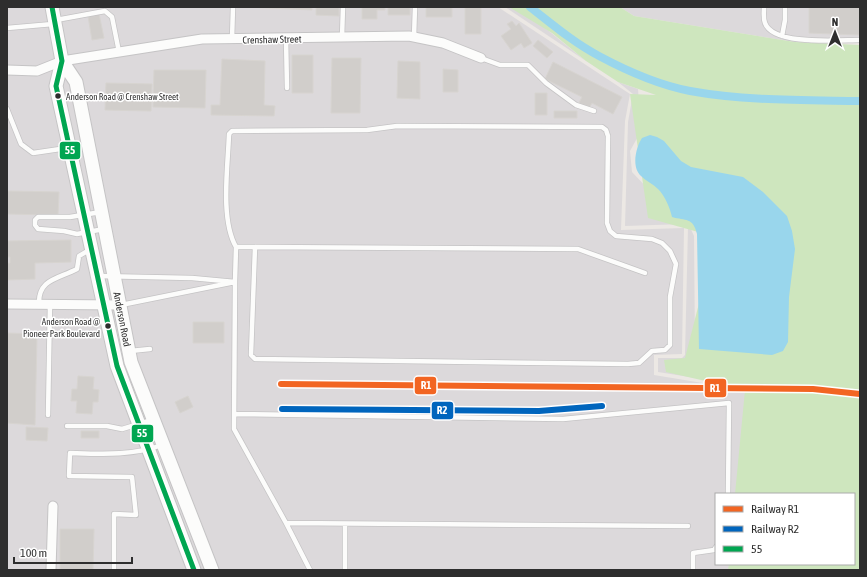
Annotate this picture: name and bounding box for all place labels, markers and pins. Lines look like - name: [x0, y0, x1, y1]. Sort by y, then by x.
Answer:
- marker: Anderson Road @ Crenshaw Street: [53, 91, 63, 101]
- place label: Anderson Road @ Crenshaw Street: [66, 92, 179, 102]
- place label: Anderson Road @ Pioneer Park Boulevard: [23, 317, 100, 339]
- marker: Anderson Road @ Pioneer Park Boulevard: [103, 321, 113, 331]

